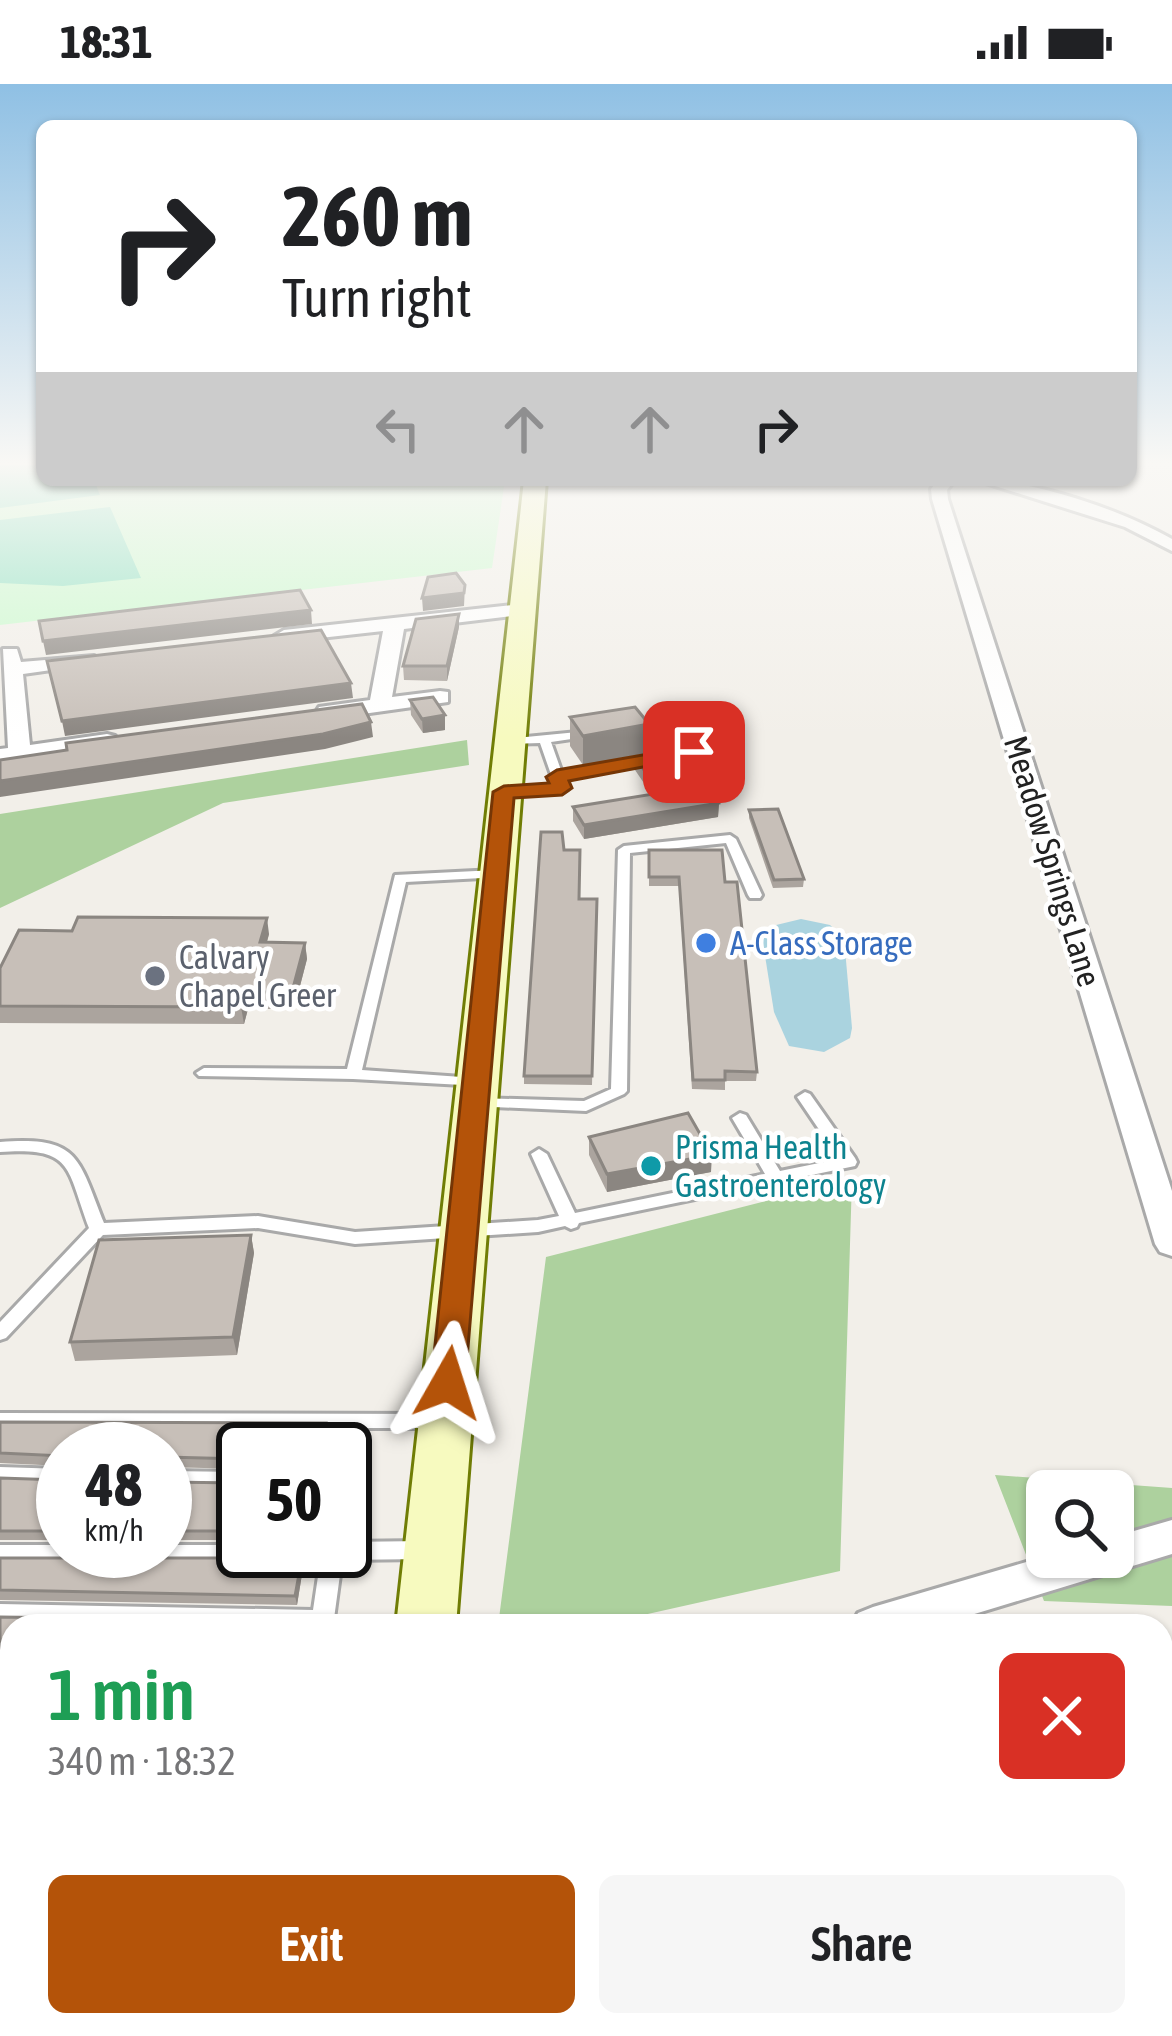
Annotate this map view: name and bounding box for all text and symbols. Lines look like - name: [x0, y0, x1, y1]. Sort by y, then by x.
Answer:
- text: 18:31: [60, 16, 153, 68]
- icon: right: [84, 168, 240, 324]
- text: 260 m: [282, 168, 472, 264]
- text: Turn right: [282, 267, 472, 328]
- icon: left: [365, 396, 431, 462]
- icon: ahead: [491, 396, 557, 462]
- icon: ahead: [617, 396, 683, 462]
- icon: right: [743, 396, 809, 462]
- pin: [643, 701, 745, 803]
- icon: arrive: [661, 719, 727, 785]
- street label: Meadow Springs Lane: [997, 731, 1109, 991]
- place label: A-Class Storage: [730, 924, 913, 962]
- marker: A-Class Storage: [693, 930, 719, 956]
- place label: Calvary Chapel Greer: [179, 938, 337, 1014]
- marker: Calvary Chapel Greer: [142, 963, 168, 989]
- place label: Prisma Health Gastroenterology: [675, 1128, 886, 1204]
- marker: Prisma Health Gastroenterology: [638, 1153, 664, 1179]
- position arrow: [385, 1320, 511, 1446]
- speed limit sign: 50: [216, 1422, 372, 1578]
- text: 48: [86, 1450, 142, 1519]
- map controls: [1026, 1470, 1134, 1578]
- button: search: [1026, 1470, 1134, 1578]
- text: km/h: [84, 1513, 144, 1547]
- text: 1 min: [48, 1653, 195, 1735]
- button: close: [999, 1653, 1125, 1779]
- text: 340 m · 18:32: [48, 1739, 236, 1783]
- button: Exit: [48, 1875, 575, 2013]
- button: Share: [599, 1875, 1125, 2013]

